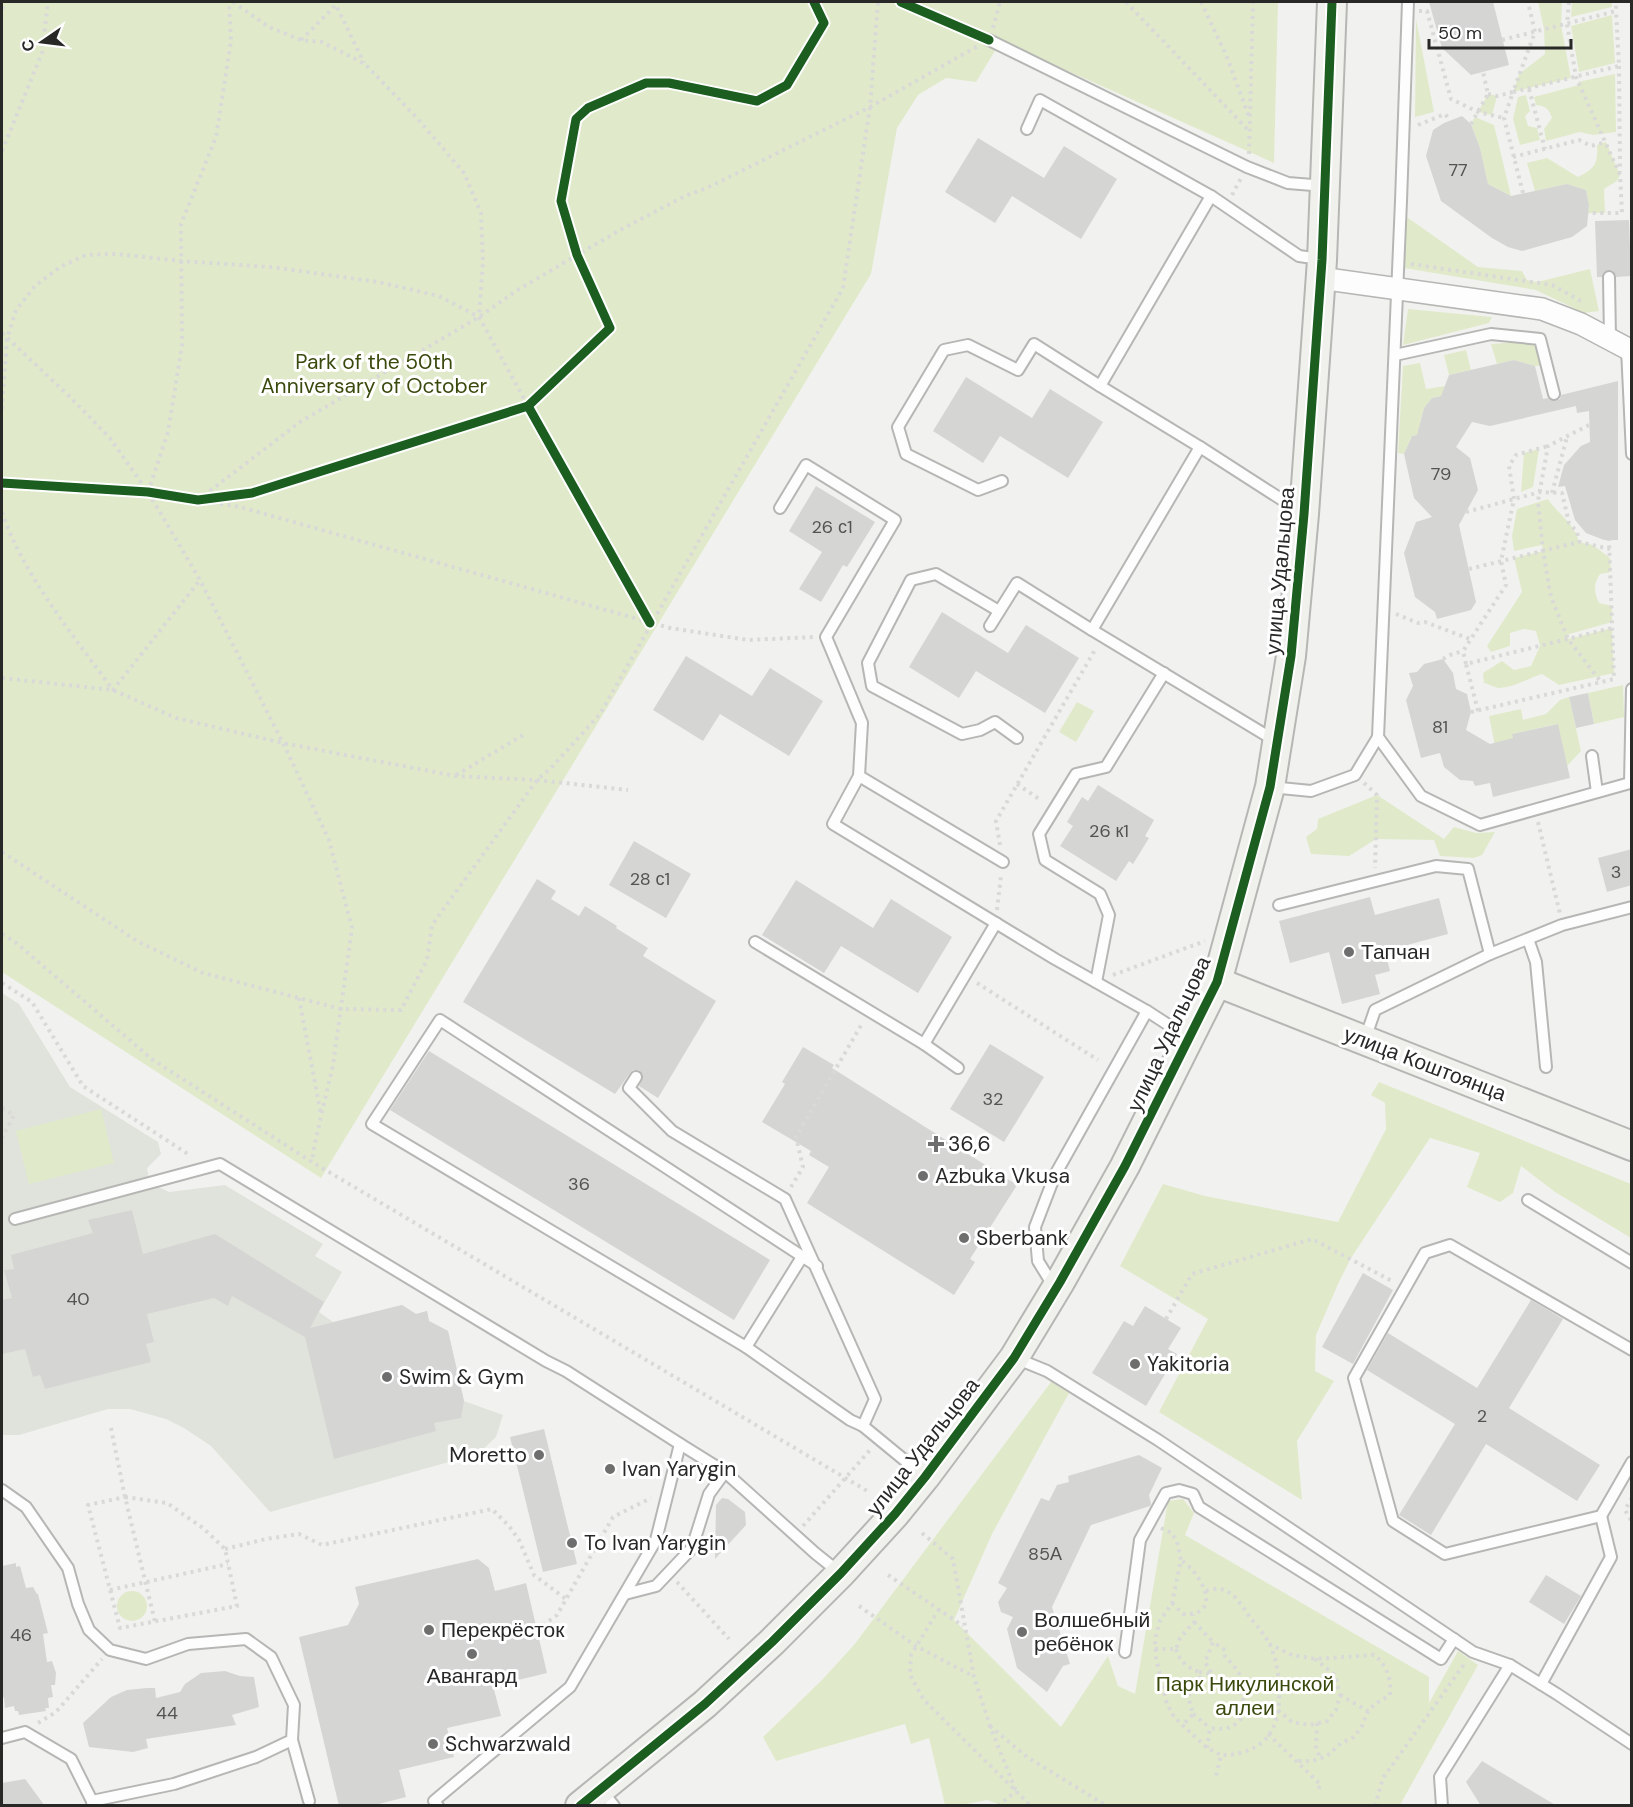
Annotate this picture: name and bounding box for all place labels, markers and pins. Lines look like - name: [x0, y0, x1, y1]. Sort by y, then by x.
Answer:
- place label: Тапчан: [1361, 938, 1430, 966]
- marker: Тапчан: [1342, 945, 1356, 959]
- place label: 36,6: [948, 1130, 991, 1158]
- marker: 36,6: [929, 1137, 943, 1151]
- place label: Azbuka Vkusa: [935, 1162, 1070, 1190]
- marker: Azbuka Vkusa: [916, 1169, 930, 1183]
- place label: Sberbank: [976, 1224, 1069, 1252]
- marker: Sberbank: [957, 1231, 971, 1245]
- place label: Yakitoria: [1147, 1350, 1229, 1378]
- marker: Yakitoria: [1128, 1357, 1142, 1371]
- place label: Swim & Gym: [399, 1363, 524, 1391]
- marker: Swim & Gym: [380, 1370, 394, 1384]
- place label: Moretto: [449, 1441, 527, 1469]
- marker: Moretto: [532, 1448, 546, 1462]
- place label: Ivan Yarygin: [622, 1455, 736, 1483]
- marker: Ivan Yarygin: [603, 1462, 617, 1476]
- place label: To Ivan Yarygin: [584, 1529, 726, 1557]
- marker: To Ivan Yarygin: [565, 1536, 579, 1550]
- place label: Волшебный ребёнок: [1034, 1606, 1150, 1658]
- place label: Перекрёсток: [441, 1616, 565, 1644]
- marker: Перекрёсток: [422, 1623, 436, 1637]
- marker: Волшебный ребёнок: [1015, 1625, 1029, 1639]
- marker: Авангард: [465, 1647, 479, 1661]
- place label: Авангард: [427, 1662, 517, 1690]
- place label: Schwarzwald: [445, 1730, 571, 1758]
- marker: Schwarzwald: [426, 1737, 440, 1751]

